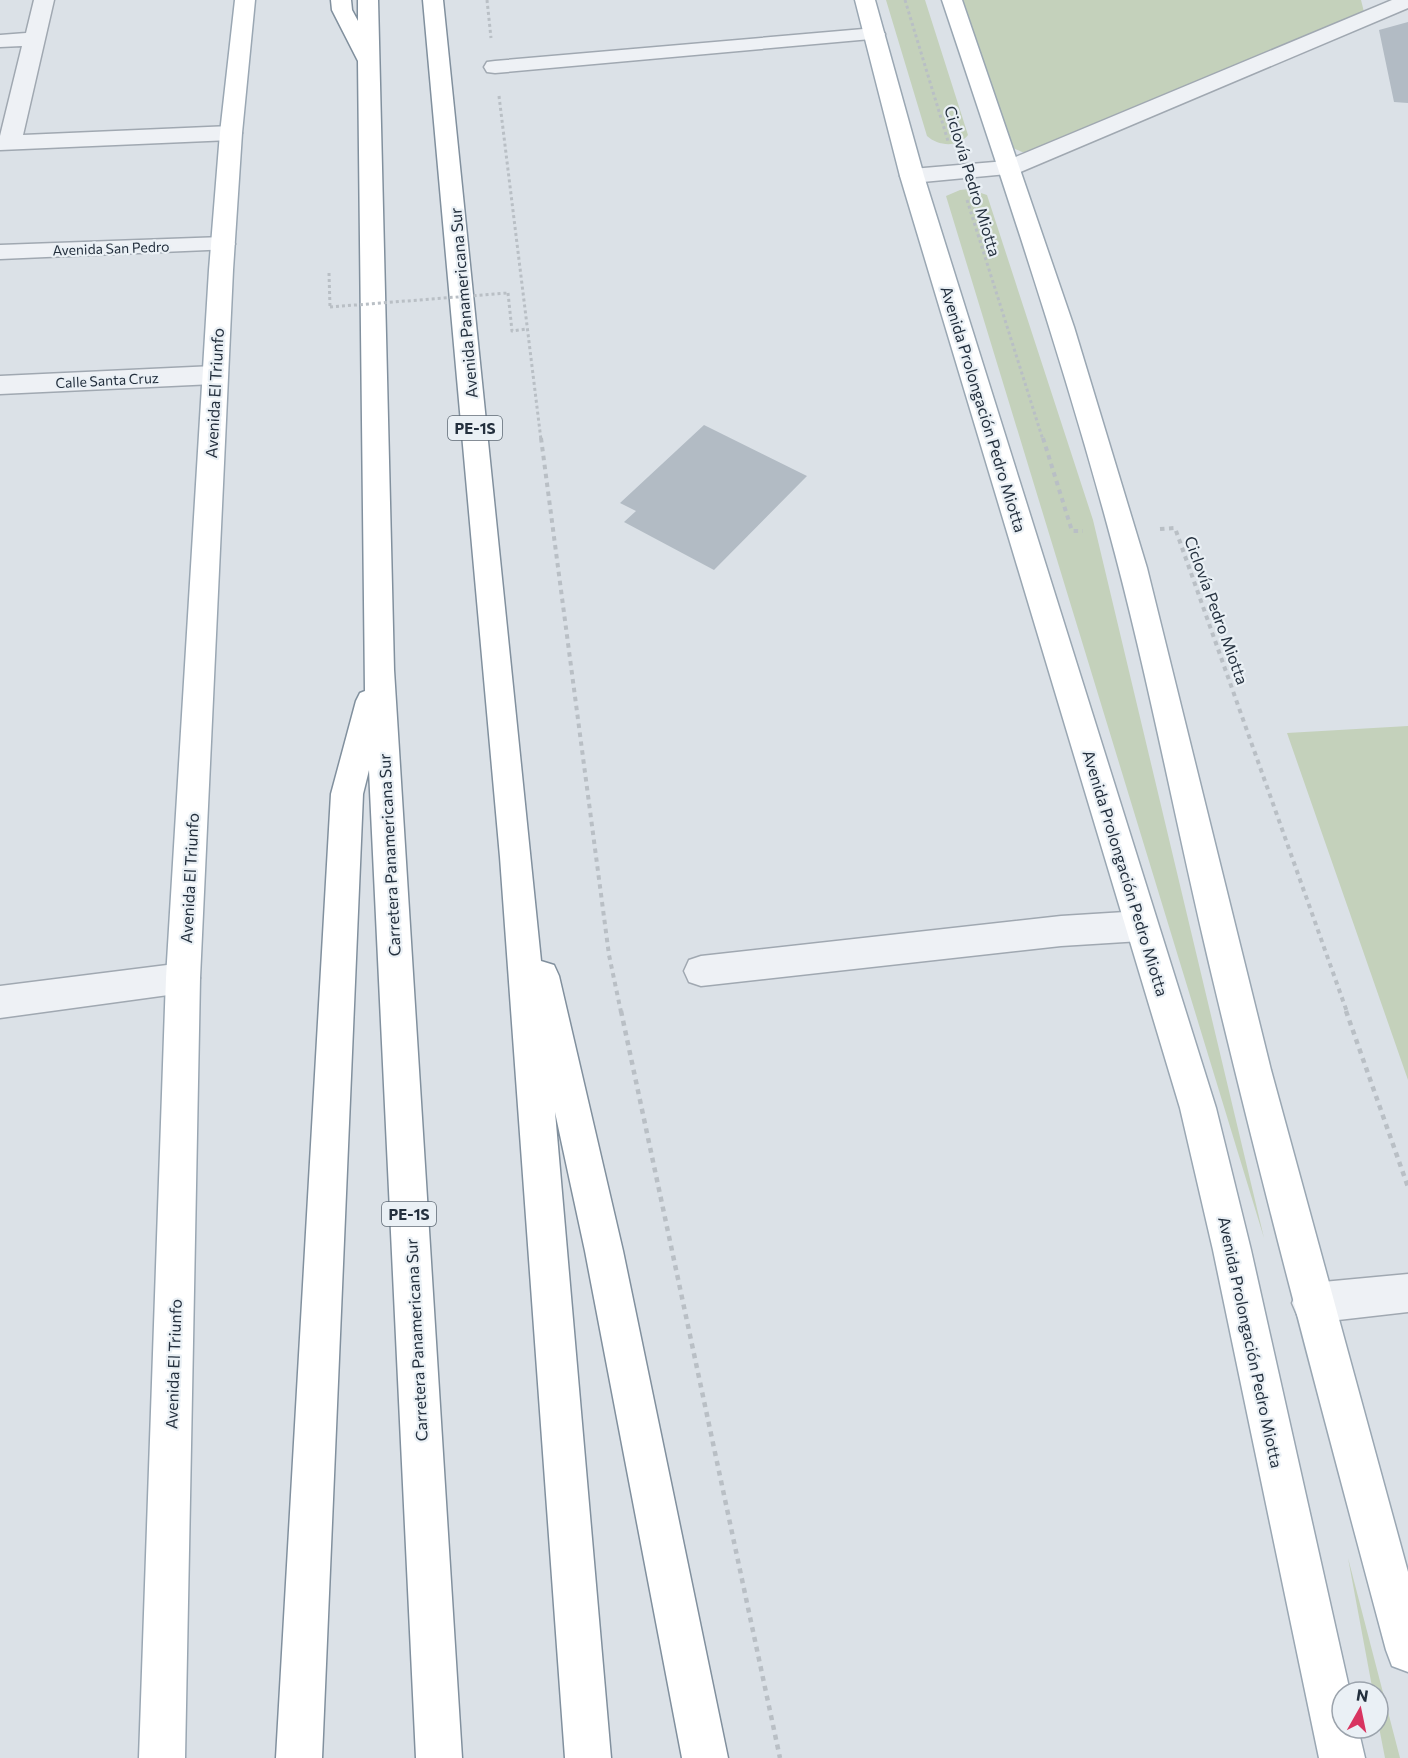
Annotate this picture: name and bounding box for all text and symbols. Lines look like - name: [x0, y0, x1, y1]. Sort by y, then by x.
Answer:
- street label: Ciclovía Pedro Miotta: [941, 103, 1005, 259]
- street label: Avenida Panamericana Sur: [445, 206, 481, 399]
- street label: Avenida San Pedro: [52, 237, 170, 259]
- street label: Avenida Prolongación Pedro Miotta: [937, 284, 1031, 534]
- street label: Avenida El Triunfo: [201, 327, 227, 459]
- street label: Calle Santa Cruz: [55, 369, 159, 391]
- road number: PE-1S: [448, 416, 502, 440]
- street label: Ciclovía Pedro Miotta: [1181, 533, 1253, 687]
- street label: Avenida Prolongación Pedro Miotta: [1079, 748, 1173, 998]
- street label: Carretera Panamericana Sur: [374, 752, 404, 957]
- street label: Avenida El Triunfo: [176, 812, 202, 944]
- road number: PE-1S: [382, 1202, 436, 1226]
- street label: Avenida Prolongación Pedro Miotta: [1215, 1215, 1287, 1469]
- street label: Carretera Panamericana Sur: [401, 1237, 431, 1442]
- street label: Avenida El Triunfo: [161, 1299, 185, 1429]
- north arrow: [1330, 1680, 1390, 1740]
- text: N: [1355, 1684, 1370, 1705]

